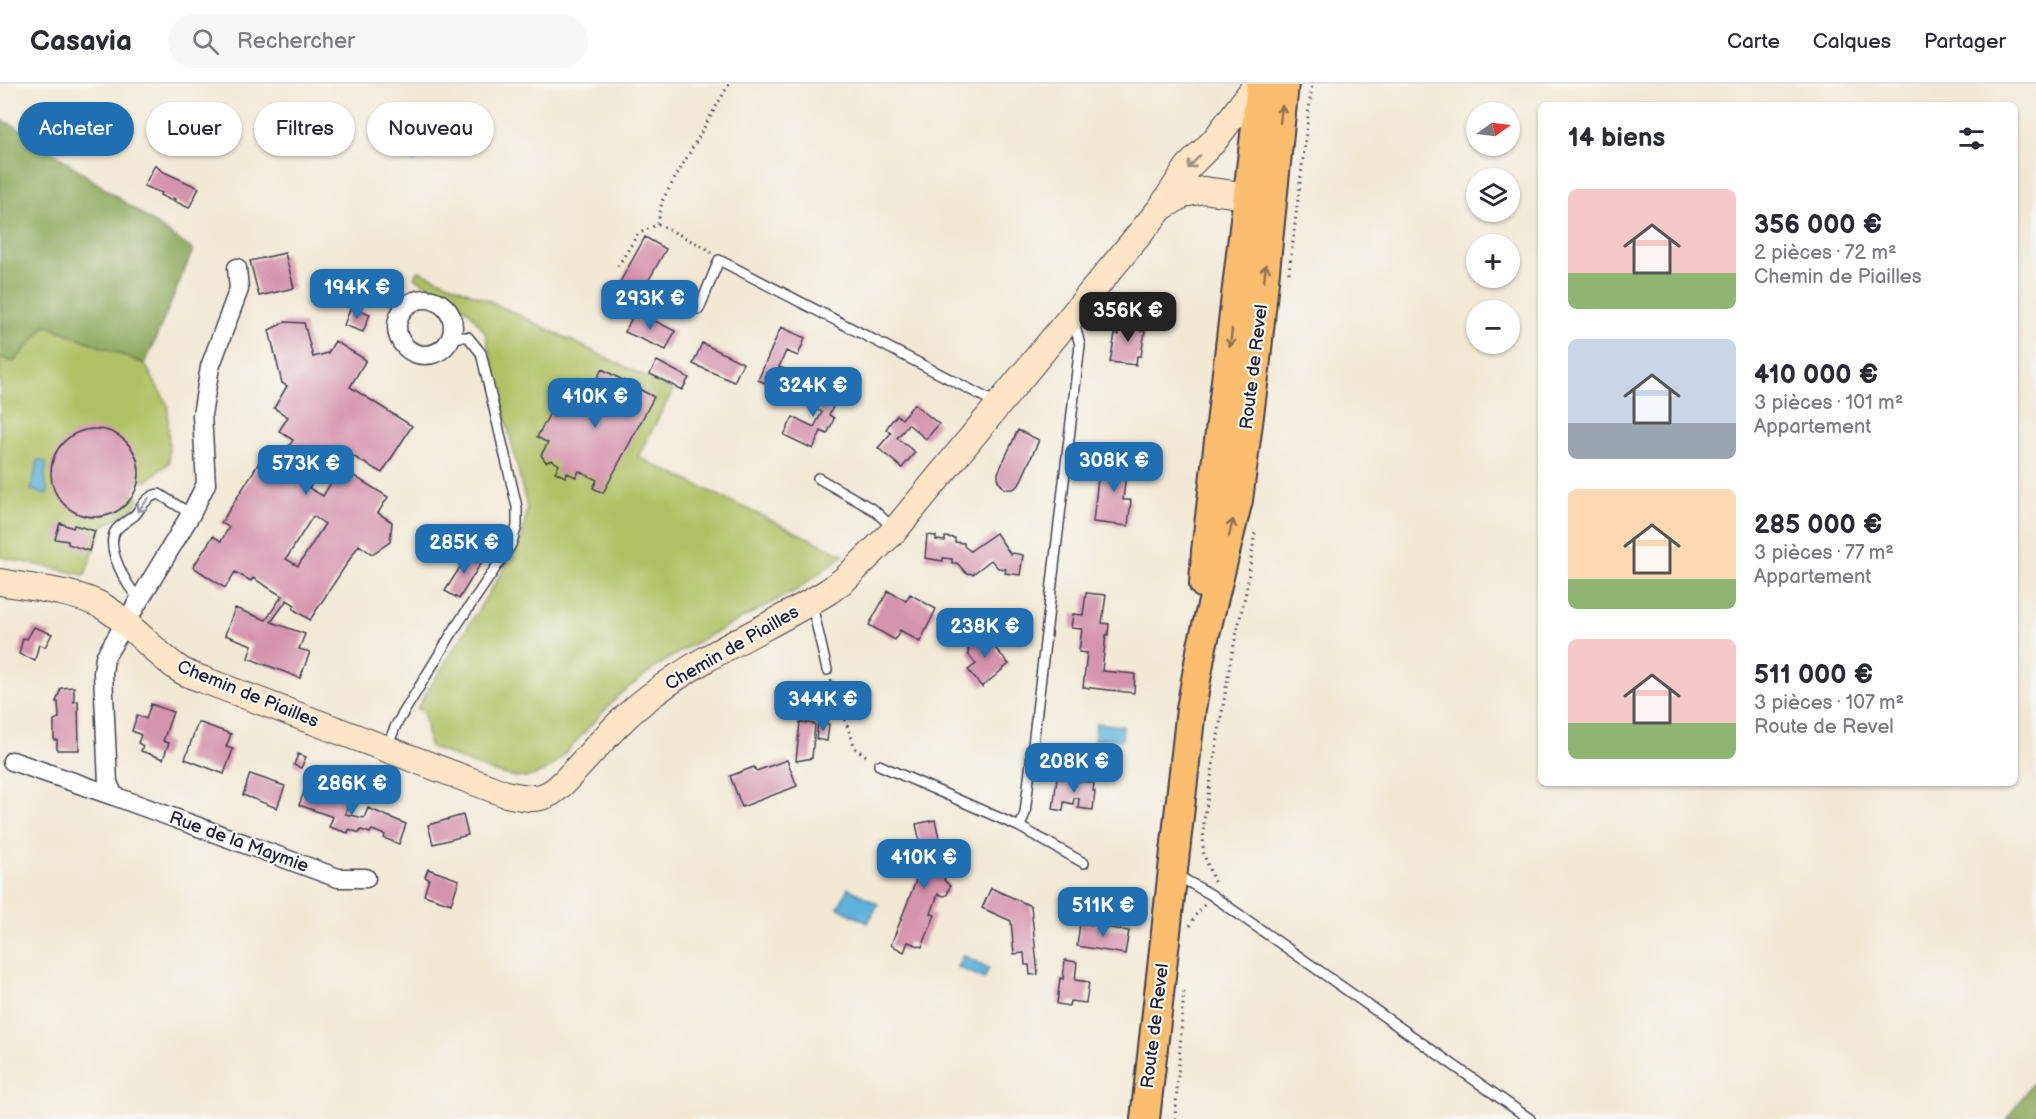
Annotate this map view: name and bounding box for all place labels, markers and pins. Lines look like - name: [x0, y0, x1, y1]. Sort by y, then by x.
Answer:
- pin: 194K €: [308, 269, 406, 320]
- pin: 293K €: [601, 280, 699, 331]
- pin: 356K €: [1079, 292, 1177, 343]
- pin: 324K €: [764, 367, 862, 418]
- pin: 410K €: [546, 378, 644, 429]
- pin: 308K €: [1065, 442, 1163, 493]
- pin: 573K €: [257, 445, 355, 496]
- pin: 285K €: [415, 524, 513, 575]
- pin: 238K €: [936, 608, 1034, 659]
- pin: 344K €: [774, 681, 872, 732]
- pin: 208K €: [1025, 743, 1123, 794]
- pin: 286K €: [303, 765, 401, 816]
- pin: 410K €: [875, 839, 973, 890]
- pin: 511K €: [1054, 887, 1152, 938]

